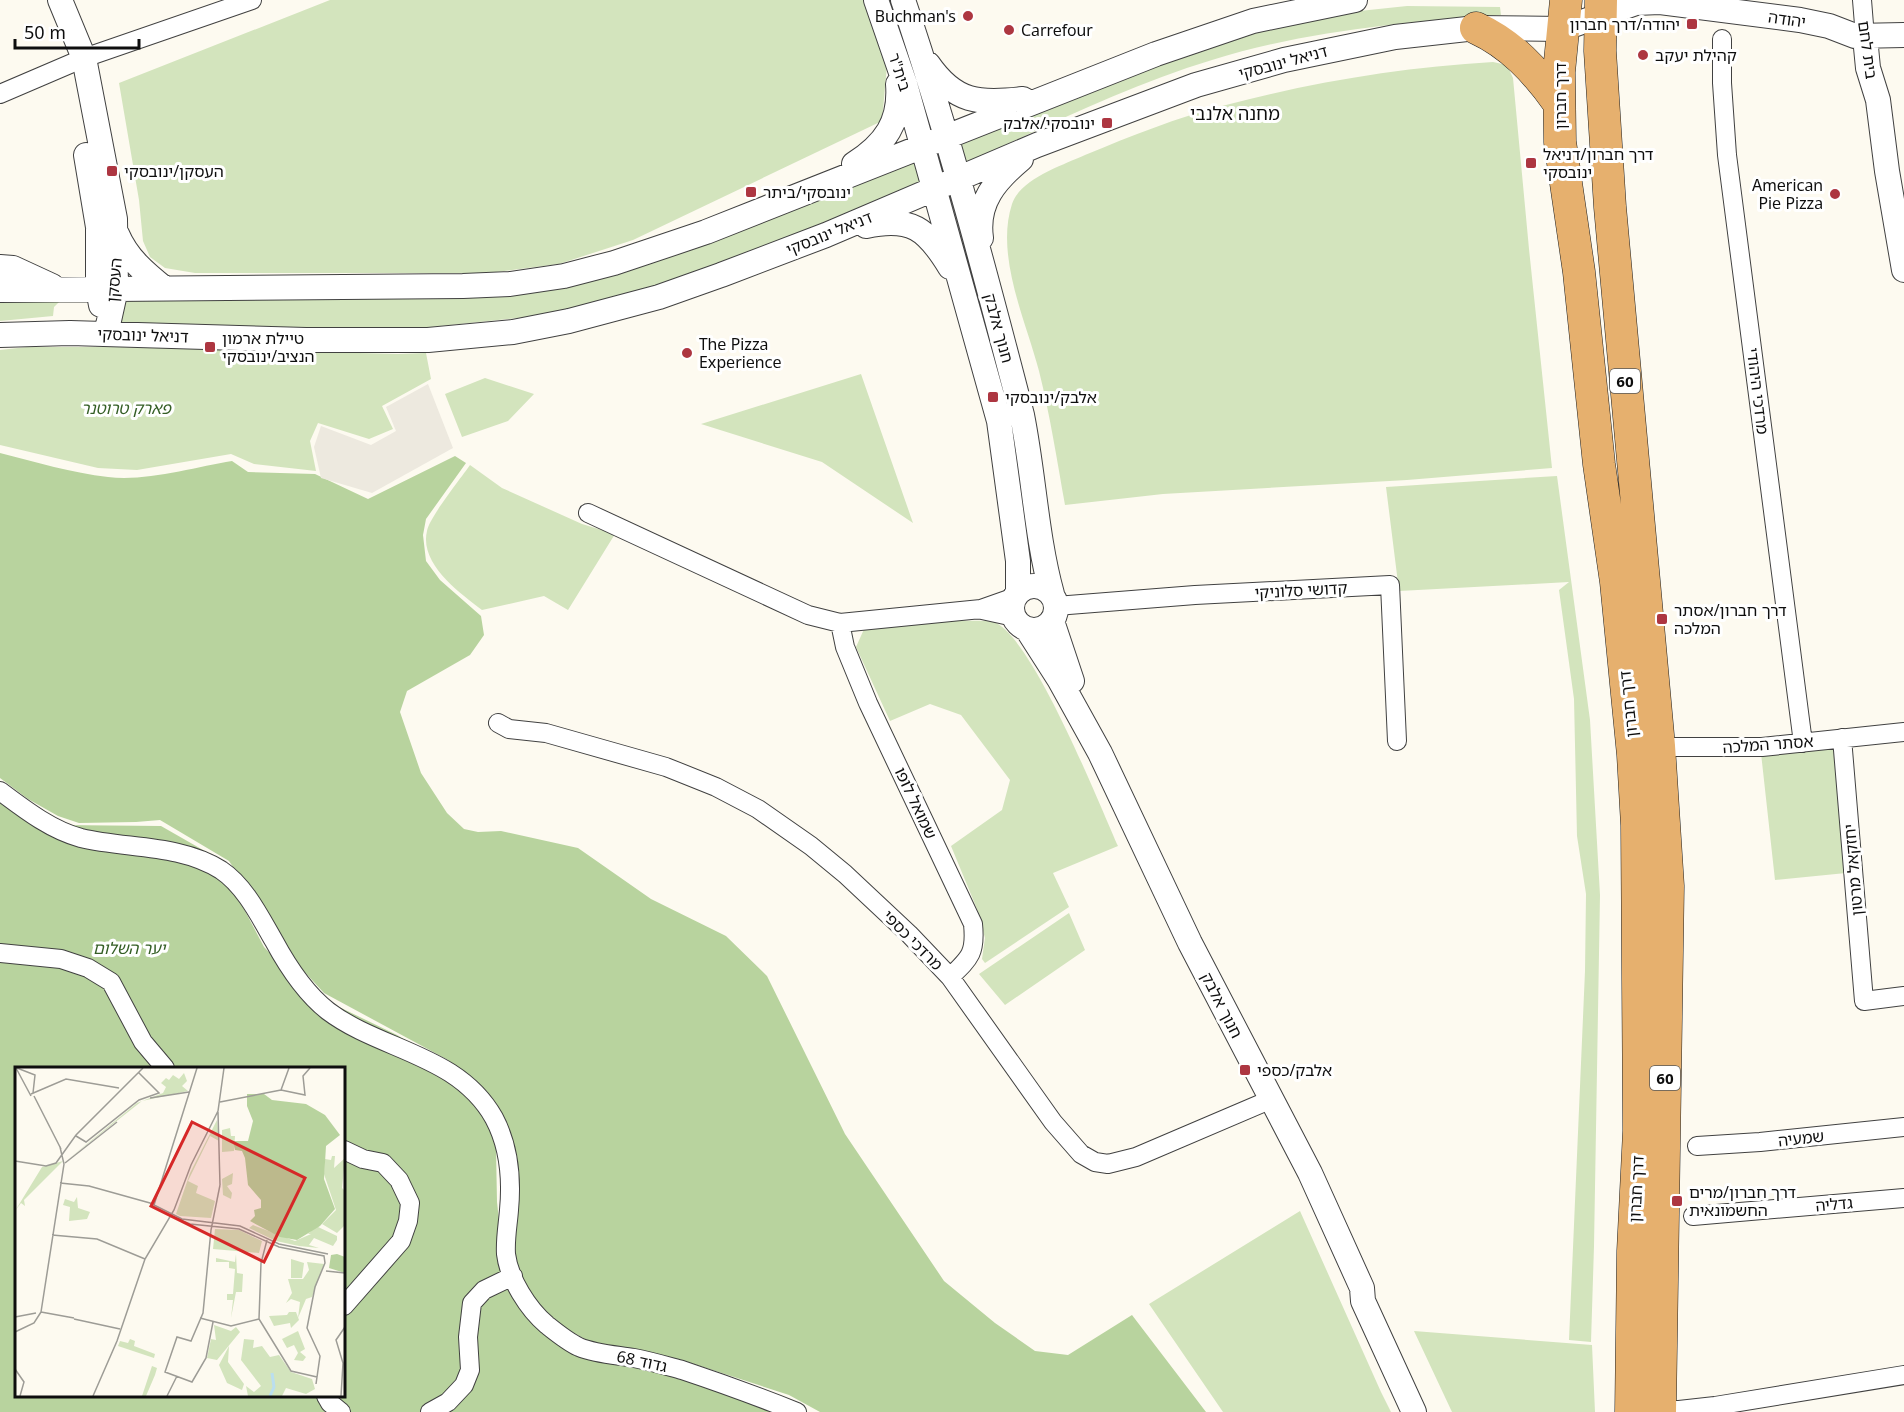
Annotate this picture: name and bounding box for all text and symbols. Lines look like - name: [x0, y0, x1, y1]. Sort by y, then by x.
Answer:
- place label: Buchman's: [875, 5, 956, 27]
- street label: יהודה: [1767, 5, 1807, 33]
- marker: Buchman's: [961, 9, 975, 23]
- scale bar: [15, 12, 140, 50]
- place label: יהודה/דרך חברון: [1569, 13, 1680, 35]
- marker: יהודה/דרך חברון: [1685, 17, 1699, 31]
- place label: Carrefour: [1021, 19, 1093, 41]
- street label: בית לחם: [1853, 19, 1883, 81]
- text: 50 m: [24, 20, 66, 44]
- marker: Carrefour: [1002, 23, 1016, 37]
- street label: דניאל ינובסקי: [1236, 40, 1330, 84]
- place label: קהילת יעקב: [1655, 44, 1737, 66]
- marker: קהילת יעקב: [1636, 48, 1650, 62]
- street label: בית"ר: [883, 50, 917, 94]
- street label: דרך חברון: [1549, 62, 1571, 130]
- district label: מחנה אלנבי: [1190, 101, 1280, 125]
- place label: ינובסקי/אלבק: [1003, 112, 1095, 134]
- marker: ינובסקי/אלבק: [1100, 116, 1114, 130]
- place label: דרך חברון/דניאל ינובסקי: [1543, 143, 1654, 183]
- marker: דרך חברון/דניאל ינובסקי: [1524, 156, 1538, 170]
- place label: העסקן/ינובסקי: [124, 160, 224, 182]
- marker: העסקן/ינובסקי: [105, 164, 119, 178]
- place label: American Pie Pizza: [1752, 174, 1823, 214]
- place label: ינובסקי/ביתר: [763, 181, 851, 203]
- marker: ינובסקי/ביתר: [744, 185, 758, 199]
- marker: American Pie Pizza: [1828, 187, 1842, 201]
- street label: דניאל ינובסקי: [783, 206, 876, 260]
- street label: העסקן: [101, 257, 127, 303]
- street label: חנוך אלבק: [979, 291, 1019, 365]
- street label: דניאל ינובסקי: [97, 322, 189, 348]
- place label: טיילת ארמון הנציב/ינובסקי: [222, 327, 315, 367]
- place label: The Pizza Experience: [699, 333, 782, 373]
- marker: טיילת ארמון הנציב/ינובסקי: [203, 340, 217, 354]
- marker: The Pizza Experience: [680, 346, 694, 360]
- street label: מרדכי היהודי: [1742, 346, 1774, 436]
- road number: 60: [1610, 369, 1640, 393]
- place label: אלבק/ינובסקי: [1005, 386, 1097, 408]
- marker: אלבק/ינובסקי: [986, 390, 1000, 404]
- park label: פארק טרוטנר: [81, 397, 172, 419]
- street label: קדושי סלוניקי: [1254, 577, 1348, 603]
- place label: דרך חברון/אסתר המלכה: [1674, 599, 1787, 639]
- marker: דרך חברון/אסתר המלכה: [1655, 612, 1669, 626]
- street label: דרך חברון: [1614, 669, 1642, 738]
- street label: אסתר המלכה: [1722, 730, 1814, 758]
- street label: שמואל לופו: [890, 763, 942, 843]
- street label: יחזקאל מרטון: [1838, 823, 1868, 917]
- street label: מרדכי כספי: [878, 905, 948, 975]
- park label: יער השלום: [93, 937, 167, 959]
- street label: חנוך אלבק: [1196, 968, 1248, 1042]
- place label: אלבק/כספי: [1257, 1059, 1332, 1081]
- marker: אלבק/כספי: [1238, 1063, 1252, 1077]
- road number: 60: [1650, 1066, 1680, 1090]
- inset map: [15, 1067, 345, 1397]
- street label: שמעיה: [1777, 1125, 1825, 1151]
- street label: דרך חברון: [1623, 1155, 1649, 1223]
- place label: דרך חברון/מרים החשמונאית: [1689, 1181, 1796, 1221]
- street label: גדליה: [1814, 1191, 1854, 1217]
- marker: דרך חברון/מרים החשמונאית: [1670, 1194, 1684, 1208]
- street label: גדוד 68: [615, 1345, 669, 1377]

